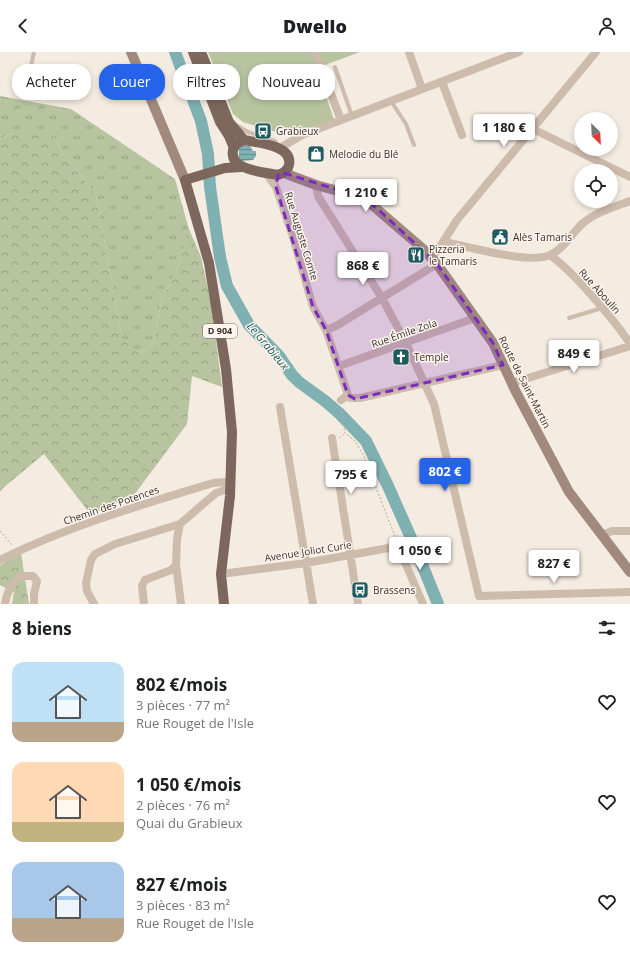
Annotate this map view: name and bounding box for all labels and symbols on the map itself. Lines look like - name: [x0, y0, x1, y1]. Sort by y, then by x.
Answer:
- north arrow: [574, 112, 618, 156]
- pin: 1 180 €: [467, 114, 541, 148]
- bus stop icon: Grabieux: [253, 121, 273, 141]
- place label: Grabieux: [276, 124, 319, 138]
- shop icon: Melodie du Blé: [306, 144, 326, 164]
- place label: Melodie du Blé: [329, 147, 399, 161]
- pin: 1 210 €: [329, 179, 403, 213]
- street label: Rue Auguste Comte: [282, 190, 322, 282]
- public building icon: Alès Tamaris: [490, 227, 510, 247]
- place label: Alès Tamaris: [513, 230, 572, 244]
- place label: Pizzeria le Tamaris: [429, 242, 477, 268]
- restaurant icon: Pizzeria le Tamaris: [406, 245, 426, 265]
- pin: 868 €: [335, 252, 391, 286]
- street label: Rue Aboulin: [576, 265, 624, 317]
- street label: Rue Émile Zola: [369, 315, 439, 351]
- water label: Le Grabieux: [244, 319, 293, 373]
- road number: D 904: [203, 324, 237, 338]
- street label: Route de Saint-Martin: [496, 333, 554, 431]
- pin: 849 €: [546, 340, 602, 374]
- church icon: Temple: [391, 347, 411, 367]
- place label: Temple: [414, 350, 449, 364]
- pin: 802 €: [417, 458, 473, 492]
- pin: 795 €: [323, 461, 379, 495]
- street label: Chemin des Potences: [61, 482, 161, 528]
- street label: Avenue Joliot Curie: [263, 537, 353, 565]
- pin: 1 050 €: [383, 537, 457, 571]
- pin: 827 €: [526, 550, 582, 584]
- bus stop icon: Brassens: [350, 580, 370, 600]
- place label: Brassens: [373, 583, 415, 597]

